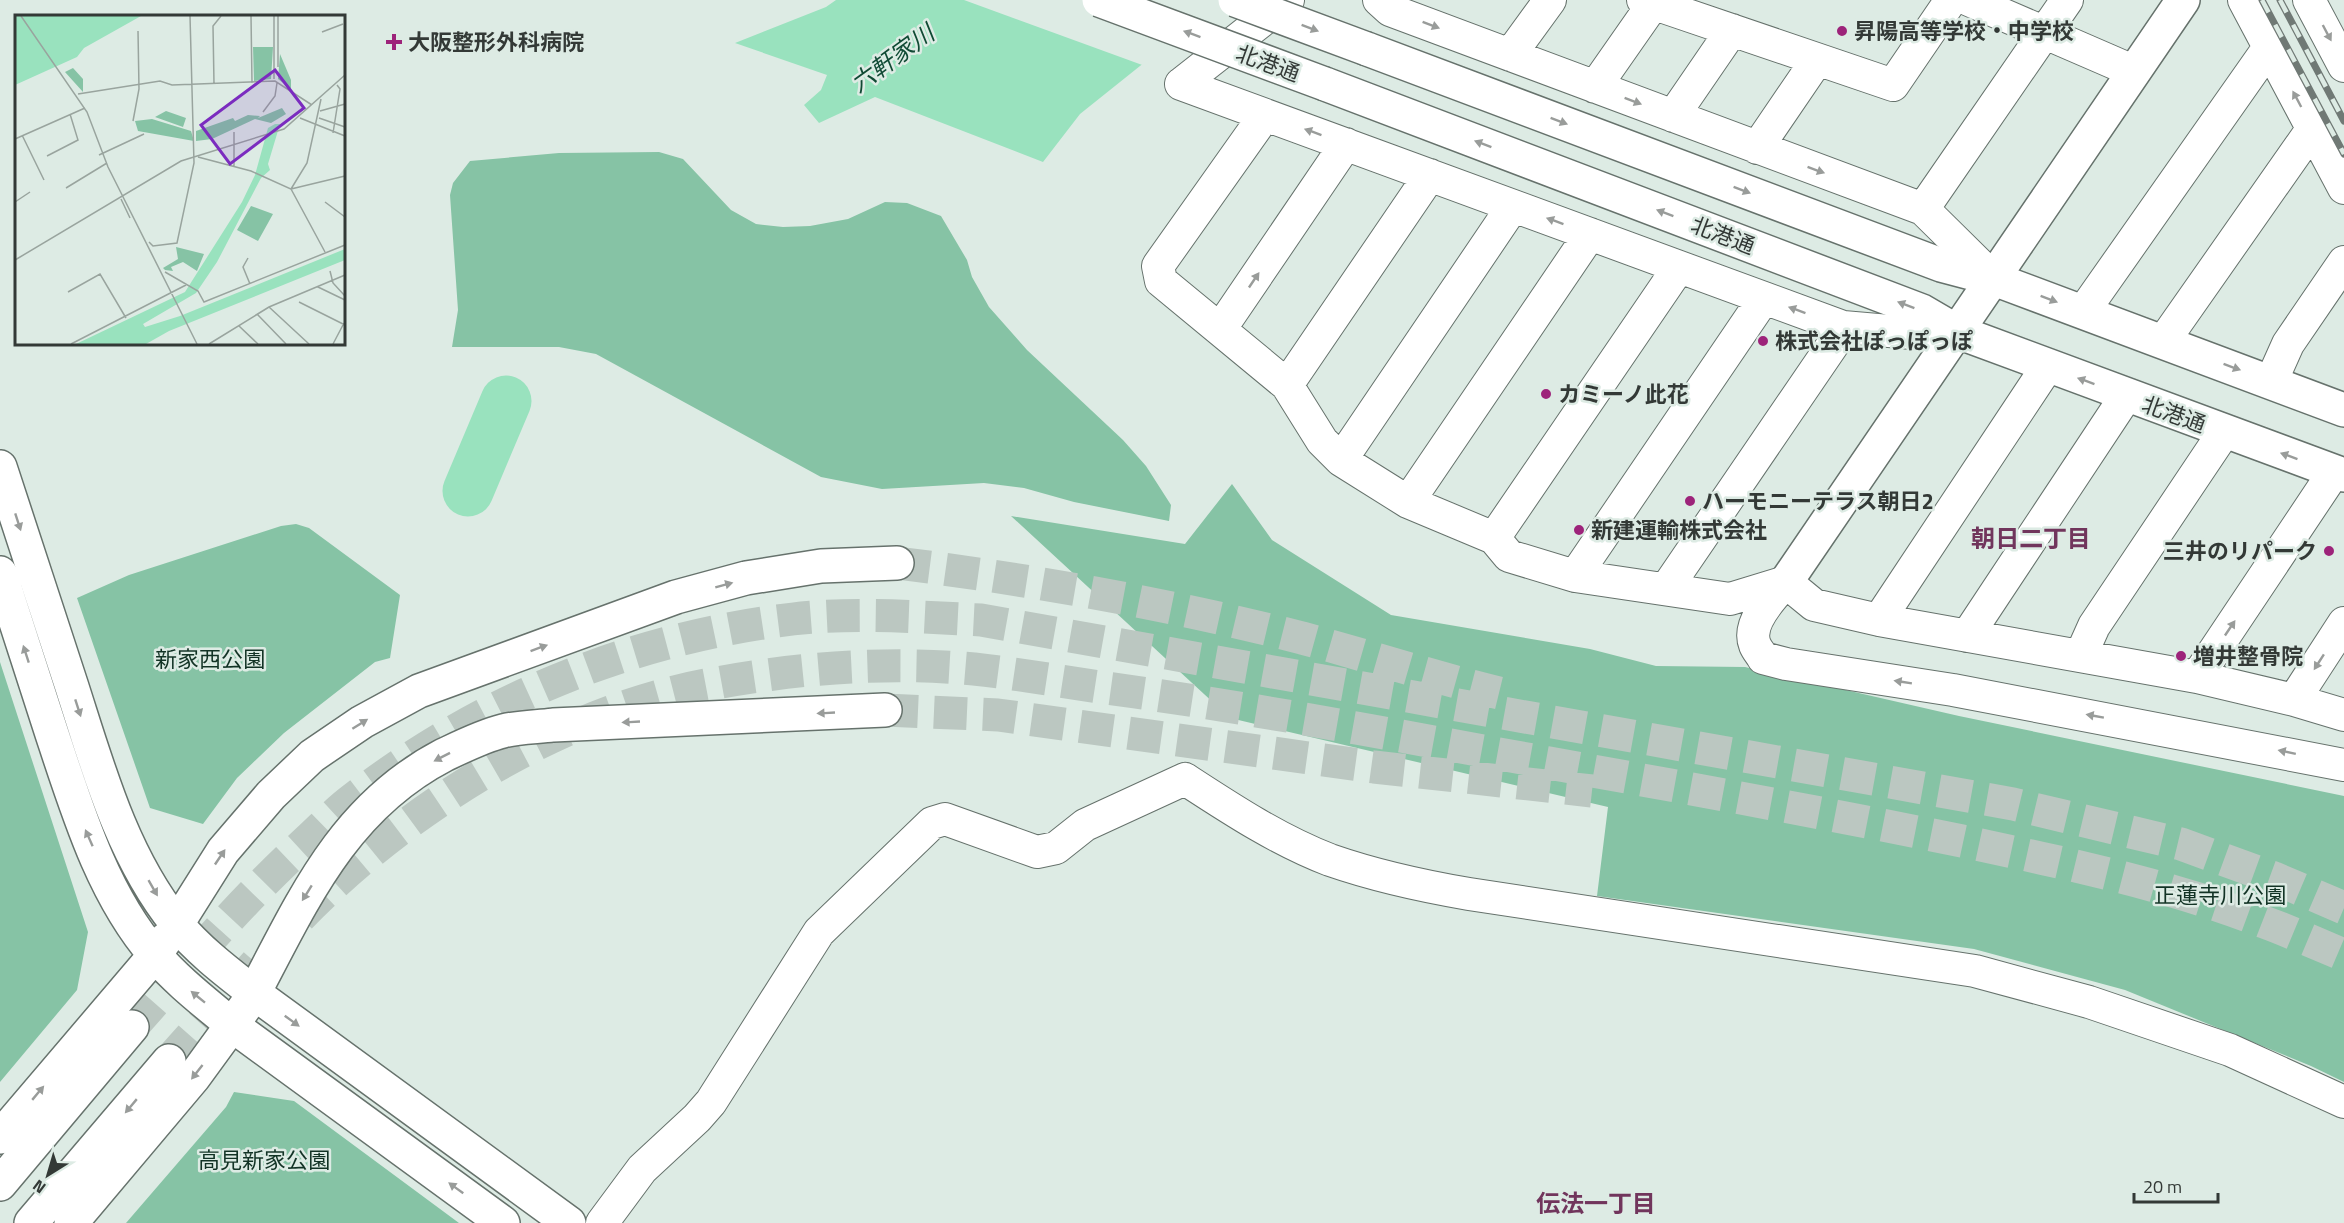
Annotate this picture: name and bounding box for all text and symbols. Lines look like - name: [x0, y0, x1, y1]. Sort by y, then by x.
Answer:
- water label: 六軒家川: [843, 13, 944, 101]
- place label: 昇陽高等学校・中学校: [1854, 14, 2074, 48]
- inset map: [15, 15, 345, 345]
- one-way arrow: [1422, 21, 1440, 31]
- one-way arrow: [1301, 24, 1319, 33]
- marker: 昇陽高等学校・中学校: [1835, 24, 1849, 38]
- one-way arrow: [2321, 24, 2331, 42]
- place label: 大阪整形外科病院: [408, 25, 584, 59]
- one-way arrow: [1183, 29, 1201, 39]
- marker: 大阪整形外科病院: [385, 33, 403, 51]
- street label: 北港通: [1231, 36, 1305, 90]
- one-way arrow: [2292, 90, 2302, 107]
- one-way arrow: [1624, 97, 1642, 106]
- one-way arrow: [1551, 117, 1569, 127]
- one-way arrow: [1304, 127, 1322, 137]
- one-way arrow: [1474, 139, 1492, 148]
- one-way arrow: [1807, 165, 1825, 175]
- one-way arrow: [1733, 186, 1751, 195]
- street label: 北港通: [1686, 207, 1760, 263]
- one-way arrow: [1656, 208, 1674, 218]
- one-way arrow: [1546, 216, 1564, 226]
- one-way arrow: [1248, 272, 1260, 288]
- one-way arrow: [2040, 295, 2058, 305]
- one-way arrow: [1897, 300, 1915, 310]
- one-way arrow: [1788, 305, 1806, 315]
- place label: 株式会社ぽっぽっぽ: [1775, 324, 1973, 358]
- marker: 株式会社ぽっぽっぽ: [1756, 334, 1770, 348]
- one-way arrow: [2223, 363, 2241, 373]
- one-way arrow: [2077, 376, 2095, 385]
- place label: カミーノ此花: [1558, 377, 1689, 411]
- marker: カミーノ此花: [1539, 387, 1553, 401]
- street label: 北港通: [2137, 387, 2211, 441]
- one-way arrow: [2280, 450, 2298, 460]
- place label: ハーモニーテラス朝日2: [1702, 484, 1934, 518]
- marker: ハーモニーテラス朝日2: [1683, 494, 1697, 508]
- one-way arrow: [14, 513, 23, 531]
- place label: 新建運輸株式会社: [1591, 513, 1767, 547]
- district label: 朝日二丁目: [1971, 520, 2091, 556]
- marker: 新建運輸株式会社: [1572, 523, 1586, 537]
- place label: 三井のリパーク: [2163, 534, 2317, 568]
- marker: 三井のリパーク: [2322, 544, 2336, 558]
- one-way arrow: [714, 579, 733, 589]
- one-way arrow: [2224, 620, 2235, 636]
- place label: 増井整骨院: [2193, 639, 2303, 673]
- park label: 新家西公園: [155, 642, 265, 676]
- one-way arrow: [530, 642, 548, 652]
- one-way arrow: [21, 645, 30, 663]
- marker: 増井整骨院: [2174, 649, 2188, 663]
- one-way arrow: [2313, 653, 2325, 669]
- one-way arrow: [1894, 678, 1913, 687]
- one-way arrow: [74, 699, 84, 717]
- one-way arrow: [817, 708, 836, 717]
- one-way arrow: [2085, 711, 2104, 720]
- one-way arrow: [622, 717, 641, 726]
- one-way arrow: [352, 718, 368, 729]
- one-way arrow: [2277, 747, 2296, 756]
- one-way arrow: [433, 751, 451, 761]
- one-way arrow: [84, 829, 94, 847]
- one-way arrow: [214, 849, 225, 865]
- park label: 正蓮寺川公園: [2154, 878, 2286, 912]
- one-way arrow: [147, 880, 158, 896]
- one-way arrow: [302, 885, 313, 901]
- one-way arrow: [190, 991, 206, 1004]
- one-way arrow: [284, 1015, 300, 1027]
- one-way arrow: [192, 1065, 204, 1080]
- one-way arrow: [31, 1086, 44, 1101]
- one-way arrow: [125, 1098, 138, 1113]
- park label: 高見新家公園: [198, 1143, 330, 1177]
- north arrow: [18, 1145, 78, 1205]
- scale bar: [2134, 1166, 2218, 1204]
- text: 20 m: [2143, 1173, 2182, 1200]
- text: N: [27, 1174, 51, 1200]
- one-way arrow: [448, 1183, 463, 1195]
- district label: 伝法一丁目: [1536, 1185, 1656, 1221]

